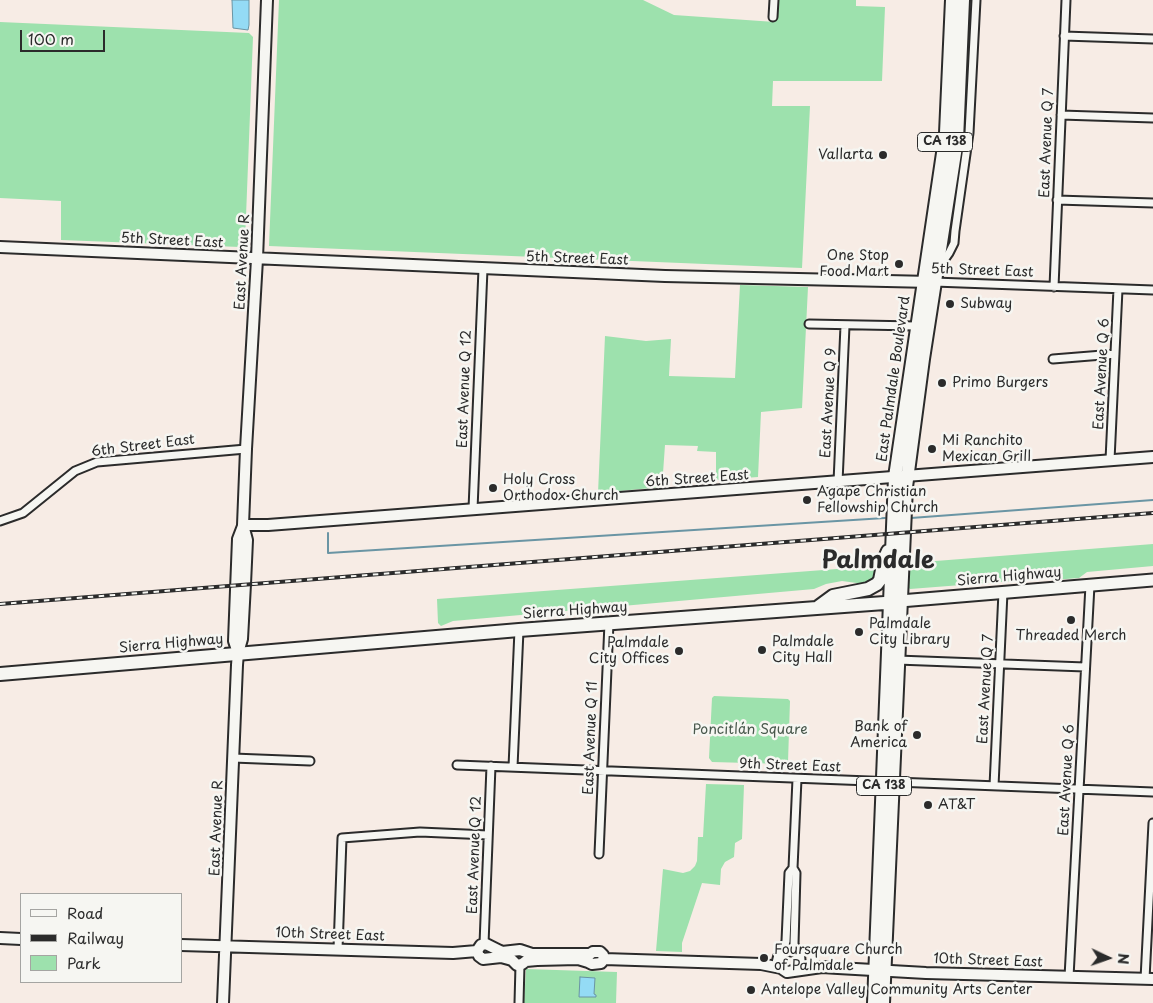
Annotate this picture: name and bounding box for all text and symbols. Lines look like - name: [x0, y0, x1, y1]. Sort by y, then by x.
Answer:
- scale bar: [22, 20, 108, 52]
- text: 100 m: [28, 27, 74, 50]
- street label: East Avenue Q 7: [1037, 88, 1057, 198]
- road number: CA 138: [918, 132, 972, 152]
- place label: Vallarta: [818, 147, 873, 163]
- marker: Vallarta: [877, 149, 889, 161]
- street label: East Avenue R: [232, 213, 254, 311]
- street label: 5th Street East: [120, 230, 224, 252]
- place label: One Stop Food Mart: [819, 248, 889, 280]
- street label: 5th Street East: [525, 249, 629, 269]
- marker: One Stop Food Mart: [893, 258, 905, 270]
- street label: 5th Street East: [930, 261, 1034, 281]
- street label: East Palmdale Boulevard: [874, 295, 914, 463]
- place label: Subway: [960, 296, 1012, 312]
- marker: Subway: [944, 298, 956, 310]
- street label: East Avenue Q 6: [1091, 318, 1113, 430]
- street label: East Avenue Q 12: [455, 330, 475, 448]
- street label: East Avenue Q 9: [818, 348, 840, 458]
- place label: Primo Burgers: [952, 375, 1048, 391]
- marker: Primo Burgers: [936, 377, 948, 389]
- street label: 6th Street East: [90, 431, 196, 461]
- place label: Mi Ranchito Mexican Grill: [942, 433, 1031, 466]
- marker: Mi Ranchito Mexican Grill: [926, 443, 938, 455]
- street label: 6th Street East: [645, 467, 749, 491]
- place label: Holy Cross Orthodox Church: [503, 472, 619, 504]
- marker: Holy Cross Orthodox Church: [487, 482, 499, 494]
- place label: Agape Christian Fellowship Church: [817, 484, 938, 516]
- marker: Agape Christian Fellowship Church: [801, 494, 813, 506]
- district label: Palmdale: [822, 547, 934, 575]
- street label: Sierra Highway: [956, 564, 1062, 590]
- street label: Sierra Highway: [522, 599, 628, 623]
- marker: Threaded Merch: [1065, 614, 1077, 626]
- place label: Palmdale City Library: [869, 616, 950, 648]
- marker: Palmdale City Library: [853, 626, 865, 638]
- place label: Threaded Merch: [1016, 628, 1126, 644]
- street label: Sierra Highway: [118, 631, 224, 657]
- place label: Palmdale City Hall: [772, 634, 834, 666]
- street label: East Avenue Q 7: [975, 634, 997, 744]
- place label: Palmdale City Offices: [589, 635, 669, 668]
- marker: Palmdale City Hall: [756, 644, 768, 656]
- marker: Palmdale City Offices: [673, 645, 685, 657]
- street label: East Avenue Q 11: [581, 681, 601, 795]
- place label: Bank of America: [850, 719, 907, 752]
- park label: Poncitlán Square: [692, 722, 808, 738]
- street label: East Avenue Q 6: [1056, 724, 1078, 836]
- marker: Bank of America: [911, 729, 923, 741]
- street label: 9th Street East: [739, 756, 841, 776]
- road number: CA 138: [856, 776, 912, 796]
- street label: East Avenue R: [207, 780, 227, 876]
- street label: East Avenue Q 12: [465, 796, 485, 914]
- place label: AT&T: [938, 797, 975, 813]
- marker: AT&T: [922, 799, 934, 811]
- legend: [20, 893, 182, 983]
- text: Road: [67, 901, 103, 924]
- street label: 10th Street East: [275, 925, 385, 945]
- text: Railway: [67, 926, 124, 949]
- north arrow: [1083, 933, 1133, 983]
- place label: Foursquare Church of Palmdale: [774, 942, 903, 974]
- text: Park: [67, 951, 101, 974]
- street label: 10th Street East: [933, 951, 1043, 971]
- marker: Foursquare Church of Palmdale: [758, 952, 770, 964]
- text: N: [1113, 953, 1134, 965]
- place label: Antelope Valley Community Arts Center: [761, 982, 1032, 998]
- marker: Antelope Valley Community Arts Center: [745, 984, 757, 996]

